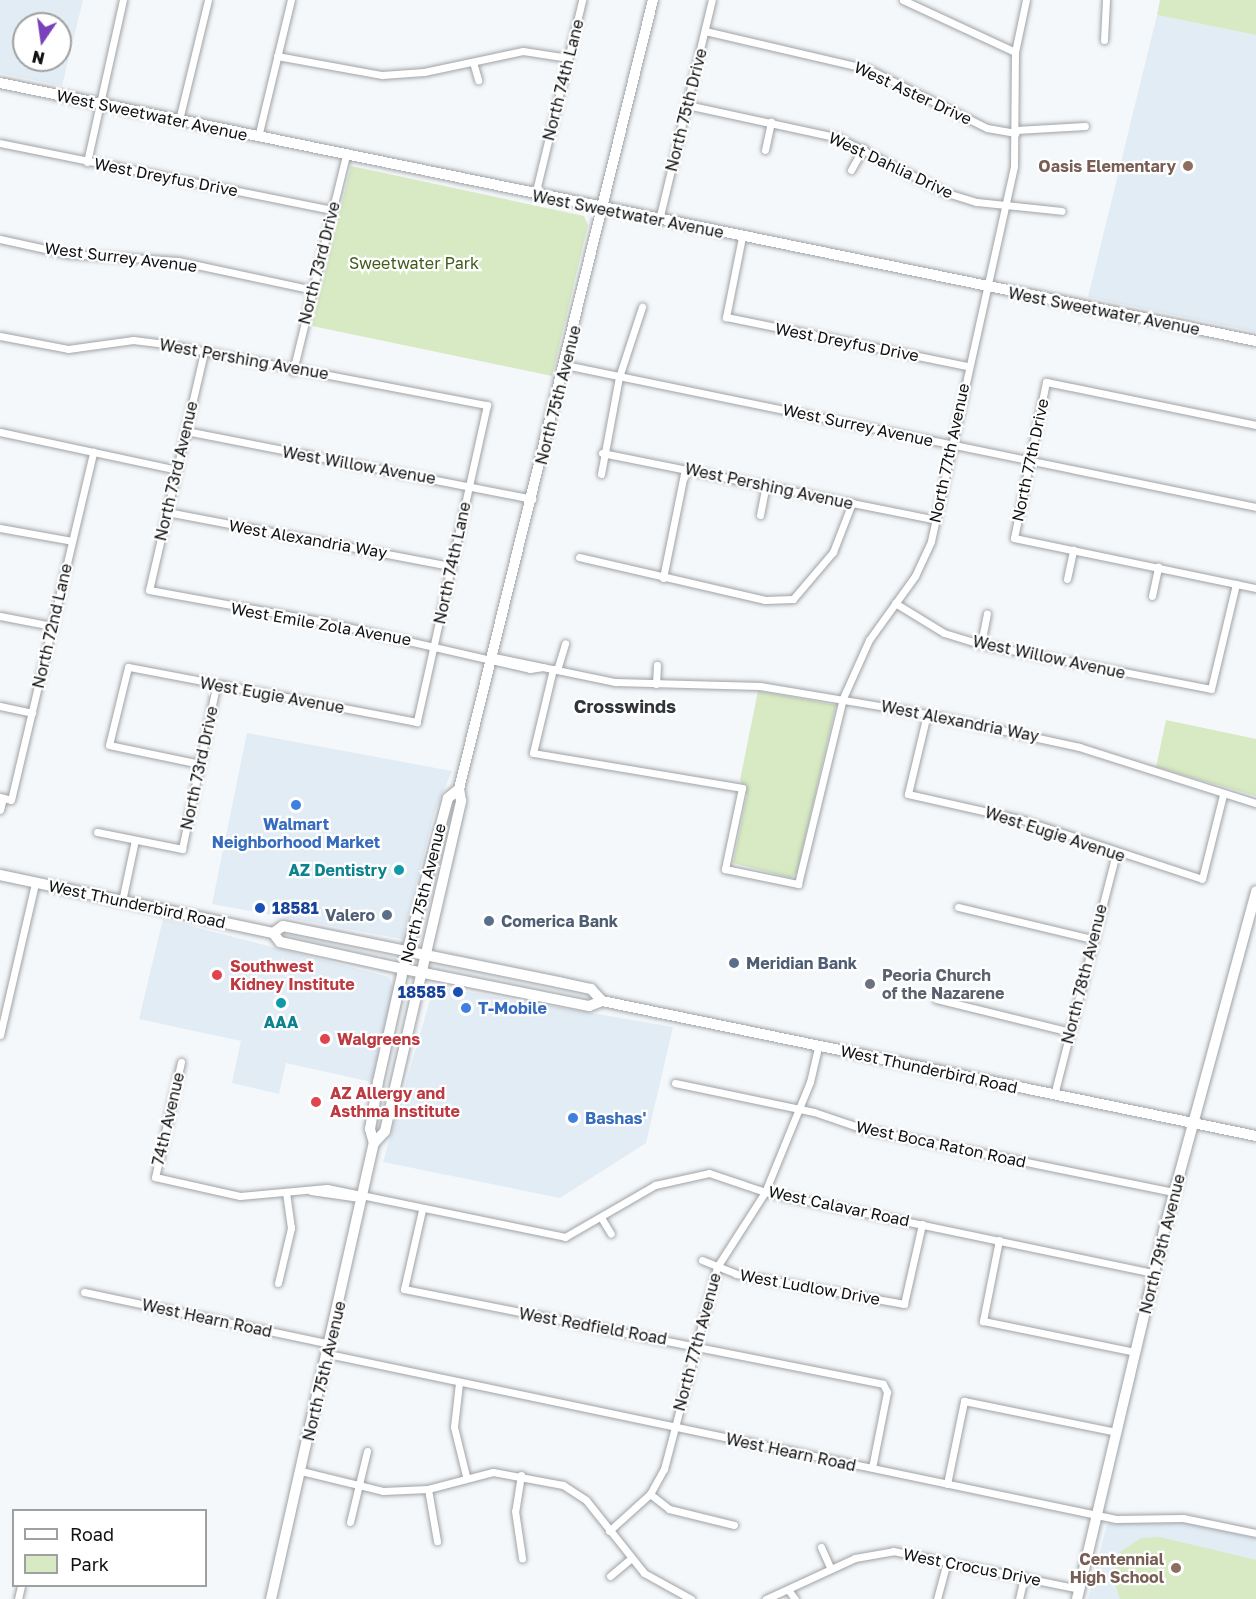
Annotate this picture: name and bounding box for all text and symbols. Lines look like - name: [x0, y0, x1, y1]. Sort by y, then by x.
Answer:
- north arrow: [12, 12, 72, 72]
- street label: North 74th Lane: [539, 17, 587, 143]
- text: N: [30, 46, 47, 69]
- street label: North 75th Drive: [661, 46, 711, 174]
- street label: West Aster Drive: [851, 57, 975, 129]
- street label: West Sweetwater Avenue: [55, 85, 249, 145]
- street label: West Dahlia Drive: [826, 128, 956, 202]
- street label: West Dreyfus Drive: [92, 154, 240, 200]
- place label: Oasis Elementary: [1038, 156, 1176, 176]
- marker: Oasis Elementary: [1181, 159, 1195, 173]
- street label: West Sweetwater Avenue: [531, 186, 725, 242]
- street label: North 73rd Drive: [294, 200, 344, 326]
- street label: West Surrey Avenue: [44, 238, 198, 276]
- park label: Sweetwater Park: [349, 253, 479, 273]
- street label: West Sweetwater Avenue: [1007, 283, 1201, 339]
- street label: West Dreyfus Drive: [773, 319, 921, 365]
- street label: North 75th Avenue: [531, 323, 585, 467]
- street label: West Pershing Avenue: [158, 335, 330, 383]
- street label: North 77th Avenue: [925, 381, 973, 525]
- street label: North 77th Drive: [1008, 397, 1052, 523]
- street label: North 73rd Avenue: [151, 399, 201, 543]
- street label: West Surrey Avenue: [781, 400, 935, 450]
- street label: West Willow Avenue: [281, 442, 437, 488]
- street label: West Pershing Avenue: [683, 459, 855, 513]
- street label: North 74th Lane: [430, 500, 474, 626]
- street label: West Alexandria Way: [227, 516, 389, 562]
- street label: North 72nd Lane: [28, 562, 76, 690]
- street label: West Emile Zola Avenue: [229, 599, 413, 649]
- street label: West Willow Avenue: [971, 631, 1127, 683]
- street label: West Eugie Avenue: [198, 673, 346, 717]
- district label: Crosswinds: [574, 695, 676, 717]
- street label: West Alexandria Way: [879, 696, 1041, 746]
- street label: North 73rd Drive: [177, 704, 221, 832]
- marker: Walmart Neighborhood Market: [289, 798, 303, 812]
- street label: West Eugie Avenue: [983, 802, 1127, 866]
- place label: Walmart Neighborhood Market: [212, 814, 380, 852]
- street label: North 75th Avenue: [396, 821, 450, 965]
- place label: AZ Dentistry: [289, 860, 387, 880]
- marker: AZ Dentistry: [392, 863, 406, 877]
- street label: West Thunderbird Road: [47, 876, 227, 932]
- place label: 18581: [272, 898, 319, 918]
- marker: 18581: [253, 901, 267, 915]
- street label: North 78th Avenue: [1057, 902, 1111, 1046]
- place label: Valero: [325, 905, 375, 925]
- marker: Valero: [380, 908, 394, 922]
- place label: Comerica Bank: [501, 911, 618, 931]
- marker: Comerica Bank: [482, 914, 496, 928]
- place label: Meridian Bank: [746, 953, 857, 973]
- place label: Southwest Kidney Institute: [230, 956, 355, 994]
- marker: Meridian Bank: [727, 956, 741, 970]
- place label: Peoria Church of the Nazarene: [882, 965, 1004, 1003]
- marker: Southwest Kidney Institute: [208, 966, 226, 984]
- marker: Peoria Church of the Nazarene: [863, 977, 877, 991]
- place label: 18585: [398, 982, 446, 1002]
- marker: 18585: [451, 985, 465, 999]
- marker: AAA: [274, 996, 288, 1010]
- place label: T-Mobile: [478, 998, 547, 1018]
- marker: T-Mobile: [459, 1001, 473, 1015]
- place label: AAA: [264, 1012, 298, 1032]
- place label: Walgreens: [337, 1029, 420, 1049]
- marker: Walgreens: [318, 1032, 332, 1046]
- street label: West Thunderbird Road: [839, 1041, 1019, 1097]
- street label: 74th Avenue: [148, 1071, 188, 1167]
- place label: AZ Allergy and Asthma Institute: [330, 1083, 460, 1121]
- marker: AZ Allergy and Asthma Institute: [307, 1093, 325, 1111]
- place label: Bashas': [585, 1108, 646, 1128]
- marker: Bashas': [566, 1111, 580, 1125]
- street label: West Boca Raton Road: [854, 1117, 1028, 1171]
- street label: North 79th Avenue: [1135, 1172, 1189, 1316]
- street label: West Calavar Road: [767, 1182, 911, 1230]
- street label: West Ludlow Drive: [738, 1265, 882, 1309]
- street label: North 77th Avenue: [669, 1271, 725, 1413]
- street label: West Hearn Road: [140, 1295, 274, 1341]
- street label: North 75th Avenue: [299, 1299, 349, 1443]
- street label: West Redfield Road: [517, 1304, 669, 1348]
- street label: West Hearn Road: [724, 1429, 858, 1475]
- legend: [12, 1509, 207, 1587]
- text: Road: [70, 1523, 114, 1545]
- street label: West Crocus Drive: [901, 1544, 1043, 1590]
- place label: Centennial High School: [1070, 1549, 1164, 1587]
- text: Park: [70, 1553, 109, 1575]
- marker: Centennial High School: [1169, 1561, 1183, 1575]

